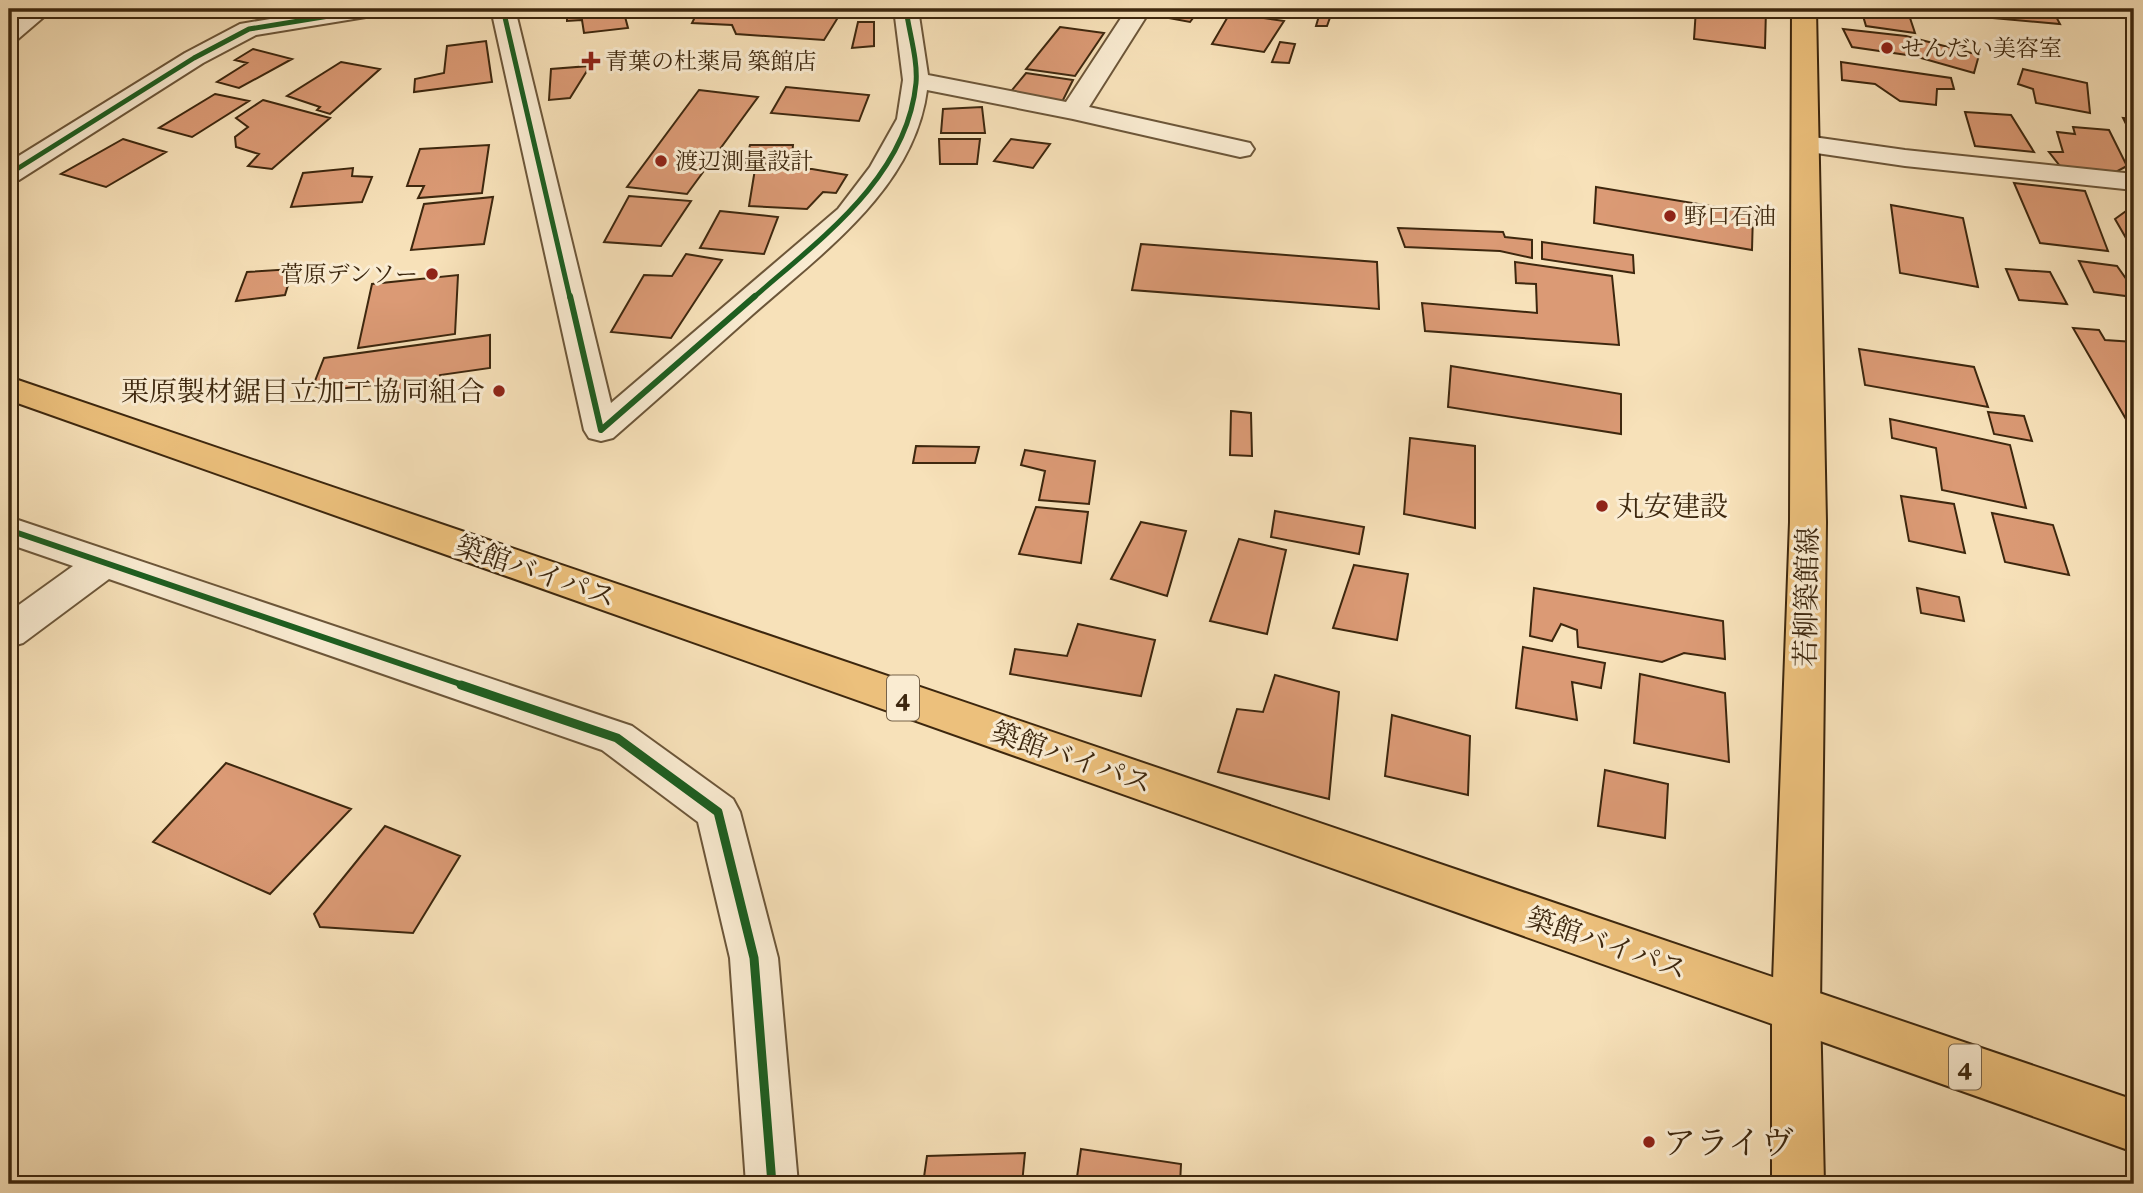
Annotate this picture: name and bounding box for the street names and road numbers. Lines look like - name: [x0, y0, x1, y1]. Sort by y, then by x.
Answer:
- street label: 若柳築館線: [1788, 527, 1829, 667]
- street label: 築館バイパス: [450, 528, 621, 619]
- road number: 4: [887, 676, 919, 720]
- street label: 築館バイパス: [986, 714, 1157, 805]
- street label: 築館バイパス: [1521, 900, 1692, 991]
- road number: 4: [1949, 1044, 1981, 1090]

